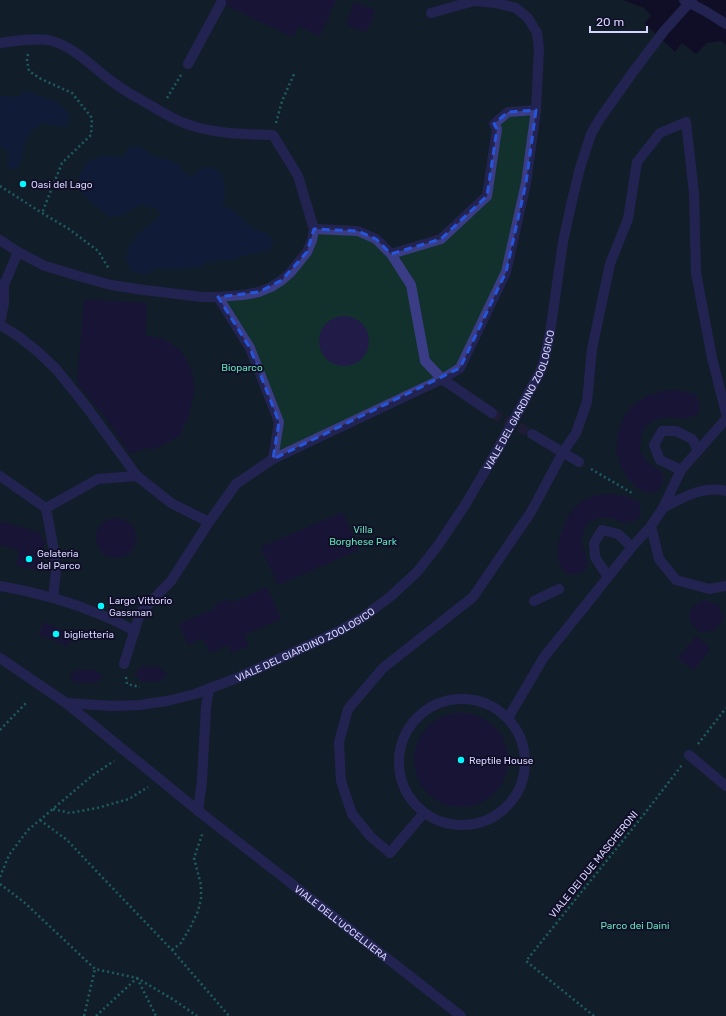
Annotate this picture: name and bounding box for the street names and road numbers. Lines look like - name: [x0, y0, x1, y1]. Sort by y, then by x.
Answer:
- street label: VIALE DEL GIARDINO ZOOLOGICO: [482, 329, 558, 473]
- street label: VIALE DEL GIARDINO ZOOLOGICO: [234, 605, 378, 685]
- street label: VIALE DEI DUE MASCHERONI: [547, 809, 641, 921]
- street label: VIALE DELL'UCCELLIERA: [292, 883, 390, 964]

